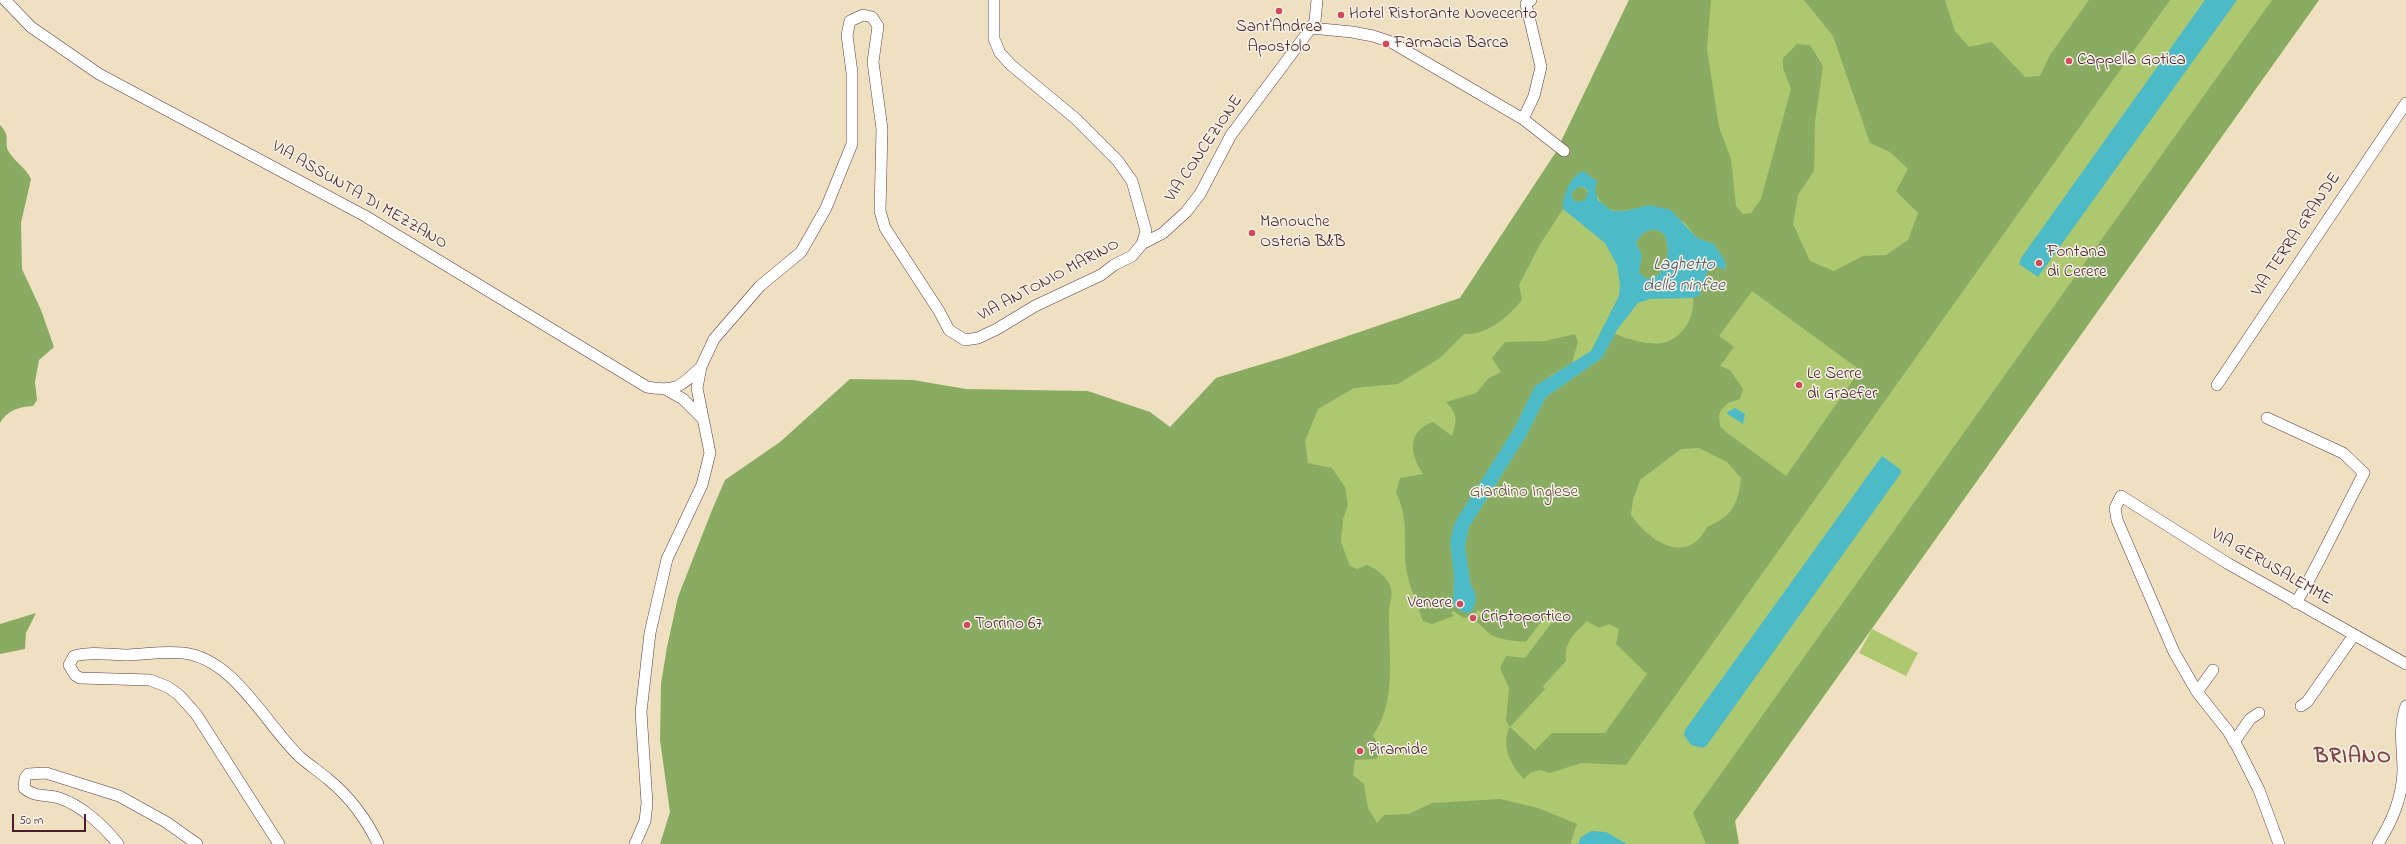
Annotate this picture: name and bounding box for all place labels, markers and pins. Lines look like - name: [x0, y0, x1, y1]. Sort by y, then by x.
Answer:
- place label: Hotel Ristorante Novecento: [1349, 5, 1537, 25]
- marker: Sant'Andrea Apostolo: [1274, 6, 1284, 16]
- marker: Hotel Ristorante Novecento: [1336, 10, 1346, 20]
- place label: Sant'Andrea Apostolo: [1236, 18, 1322, 58]
- place label: Farmacia Barca: [1394, 34, 1508, 54]
- marker: Farmacia Barca: [1381, 39, 1391, 49]
- place label: Cappella Gotica: [2077, 51, 2186, 71]
- marker: Cappella Gotica: [2064, 56, 2074, 66]
- place label: Manouche Osteria B&B: [1260, 213, 1346, 253]
- marker: Manouche Osteria B&B: [1247, 228, 1257, 238]
- place label: Fontana di Cerere: [2047, 243, 2107, 283]
- marker: Fontana di Cerere: [2034, 258, 2044, 268]
- place label: Le Serre di Graefer: [1807, 365, 1877, 405]
- marker: Le Serre di Graefer: [1794, 380, 1804, 390]
- place label: Venere: [1408, 594, 1452, 614]
- marker: Venere: [1455, 599, 1465, 609]
- place label: Criptoportico: [1481, 608, 1571, 628]
- marker: Criptoportico: [1468, 613, 1478, 623]
- place label: Torrino 67: [975, 615, 1042, 635]
- marker: Torrino 67: [962, 620, 972, 630]
- place label: Piramide: [1368, 741, 1428, 761]
- marker: Piramide: [1355, 746, 1365, 756]

